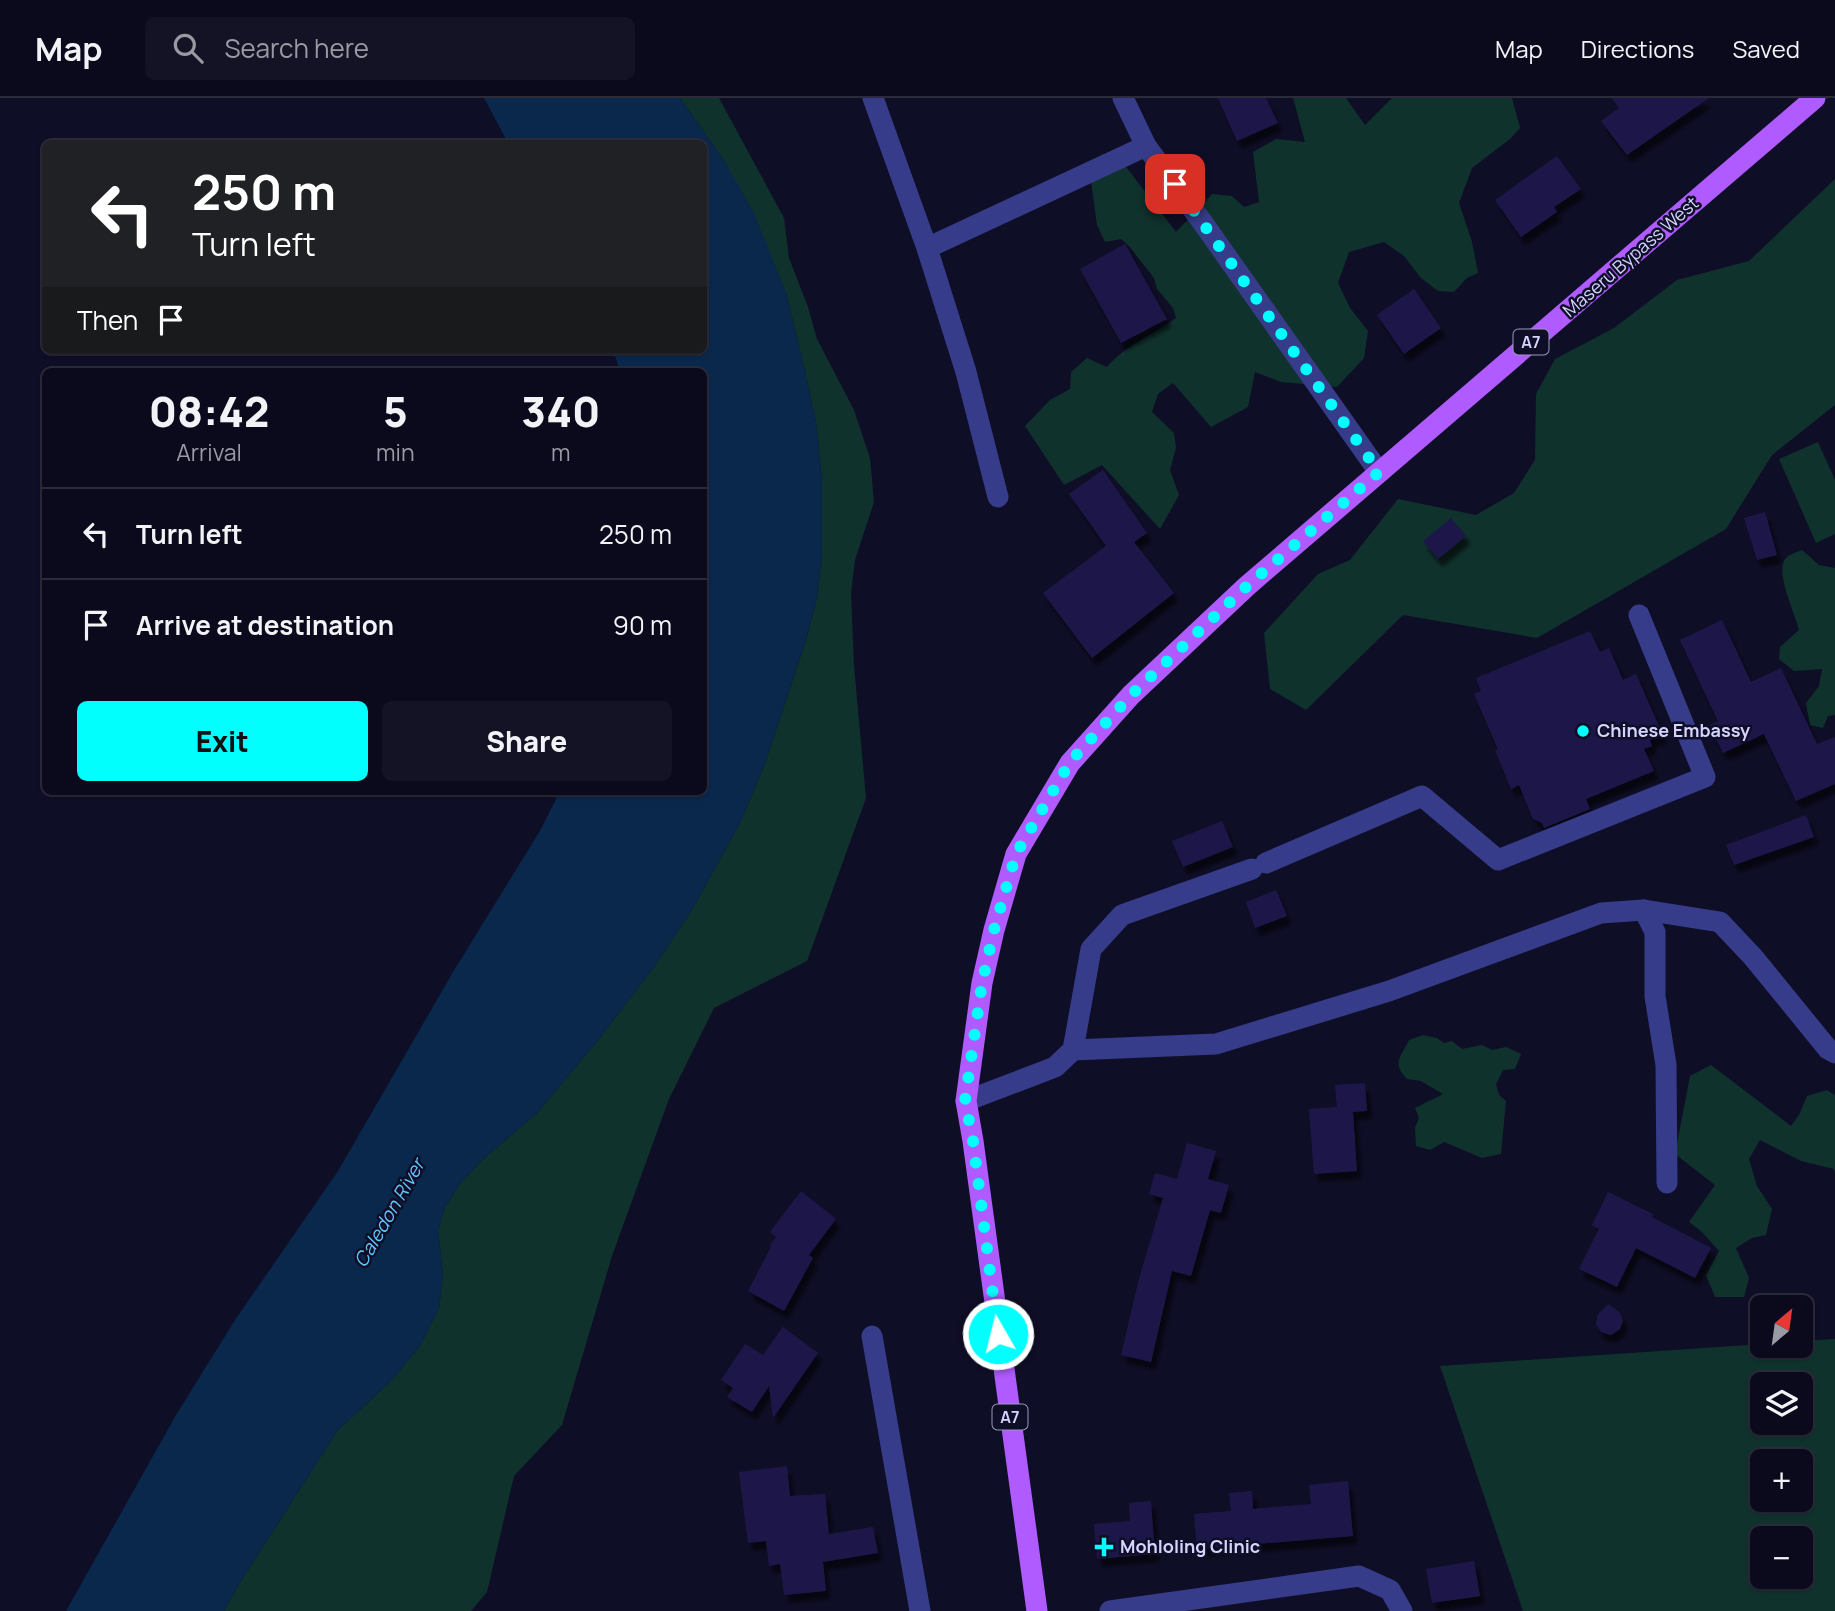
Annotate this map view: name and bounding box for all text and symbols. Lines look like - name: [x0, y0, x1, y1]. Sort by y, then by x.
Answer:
- search box: [145, 17, 635, 80]
- text: Map: [35, 26, 103, 71]
- icon: search: [169, 29, 207, 67]
- text: Search here: [225, 30, 369, 66]
- text: Map: [1495, 32, 1543, 65]
- text: Directions: [1581, 32, 1694, 65]
- text: Saved: [1732, 32, 1800, 65]
- pin: [1145, 154, 1205, 214]
- text: 250 m: [192, 158, 336, 225]
- icon: arrive: [1156, 165, 1194, 203]
- icon: left: [77, 168, 168, 259]
- street label: Maseru Bypass West: [1557, 191, 1703, 322]
- text: Turn left: [192, 222, 316, 266]
- icon: arrive: [152, 301, 190, 339]
- text: Then: [77, 302, 138, 338]
- road number: A7: [1514, 330, 1548, 354]
- text: 08:42: [149, 382, 269, 440]
- text: 5: [383, 382, 408, 440]
- text: 340: [521, 382, 600, 440]
- text: Arrival: [176, 436, 242, 468]
- text: min: [376, 436, 415, 468]
- text: m: [551, 436, 571, 468]
- icon: left: [77, 515, 115, 553]
- text: Turn left: [136, 516, 243, 552]
- text: 250 m: [599, 516, 672, 552]
- icon: arrive: [77, 606, 115, 644]
- text: Arrive at destination: [136, 607, 394, 643]
- text: 90 m: [613, 607, 672, 643]
- button: Exit: [77, 701, 368, 781]
- button: Share: [382, 701, 672, 781]
- place label: Chinese Embassy: [1597, 718, 1750, 742]
- marker: Chinese Embassy: [1575, 723, 1591, 739]
- water label: Caledon River: [348, 1152, 432, 1272]
- north arrow: [1750, 1295, 1813, 1358]
- map controls: [1750, 1295, 1813, 1589]
- position arrow: [961, 1297, 1035, 1371]
- button: layers: [1750, 1372, 1813, 1435]
- road number: A7: [992, 1404, 1028, 1429]
- button: +: [1750, 1449, 1813, 1512]
- button: −: [1750, 1526, 1813, 1589]
- place label: Mohloling Clinic: [1120, 1534, 1260, 1558]
- marker: Mohloling Clinic: [1094, 1537, 1114, 1557]

